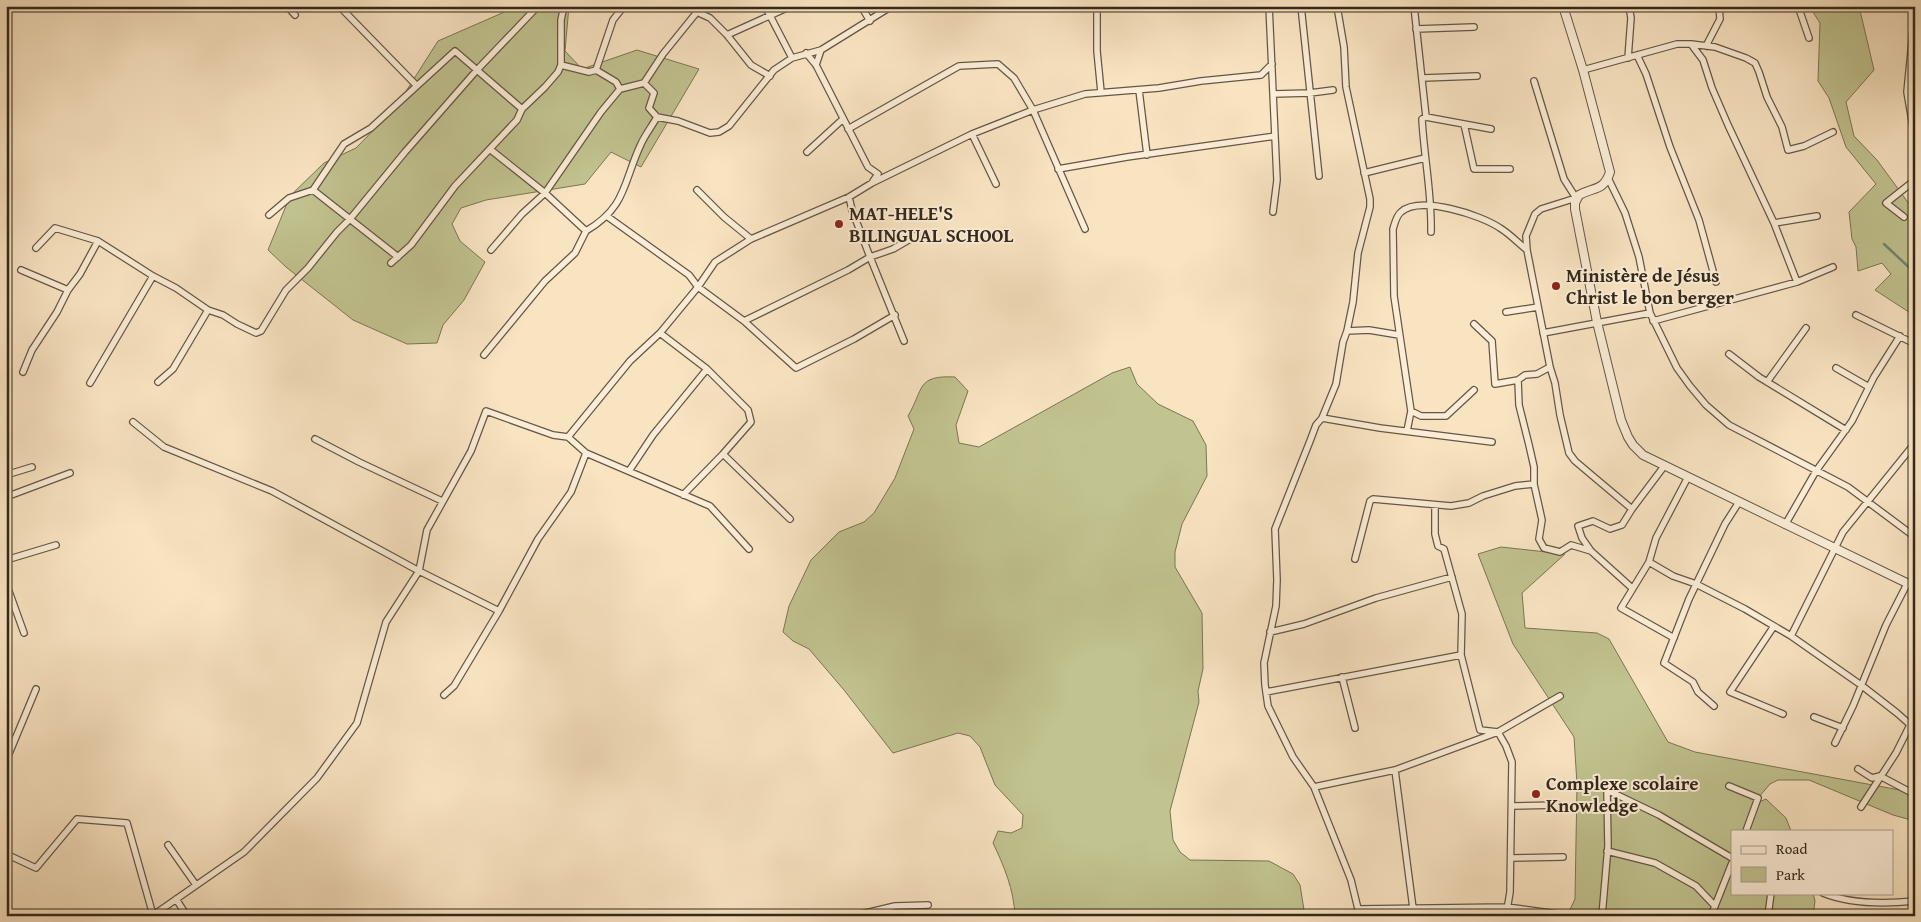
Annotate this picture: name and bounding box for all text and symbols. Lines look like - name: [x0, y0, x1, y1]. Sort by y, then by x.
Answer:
- place label: MAT-HELE'S BILINGUAL SCHOOL: [849, 199, 1014, 249]
- marker: MAT-HELE'S BILINGUAL SCHOOL: [833, 218, 845, 230]
- place label: Ministère de Jésus Christ le bon berger: [1566, 261, 1734, 311]
- marker: Ministère de Jésus Christ le bon berger: [1550, 280, 1562, 292]
- place label: Complexe scolaire Knowledge: [1546, 769, 1698, 819]
- marker: Complexe scolaire Knowledge: [1530, 788, 1542, 800]
- legend: [1731, 830, 1894, 894]
- text: Road: [1776, 838, 1807, 859]
- text: Park: [1776, 864, 1805, 885]

